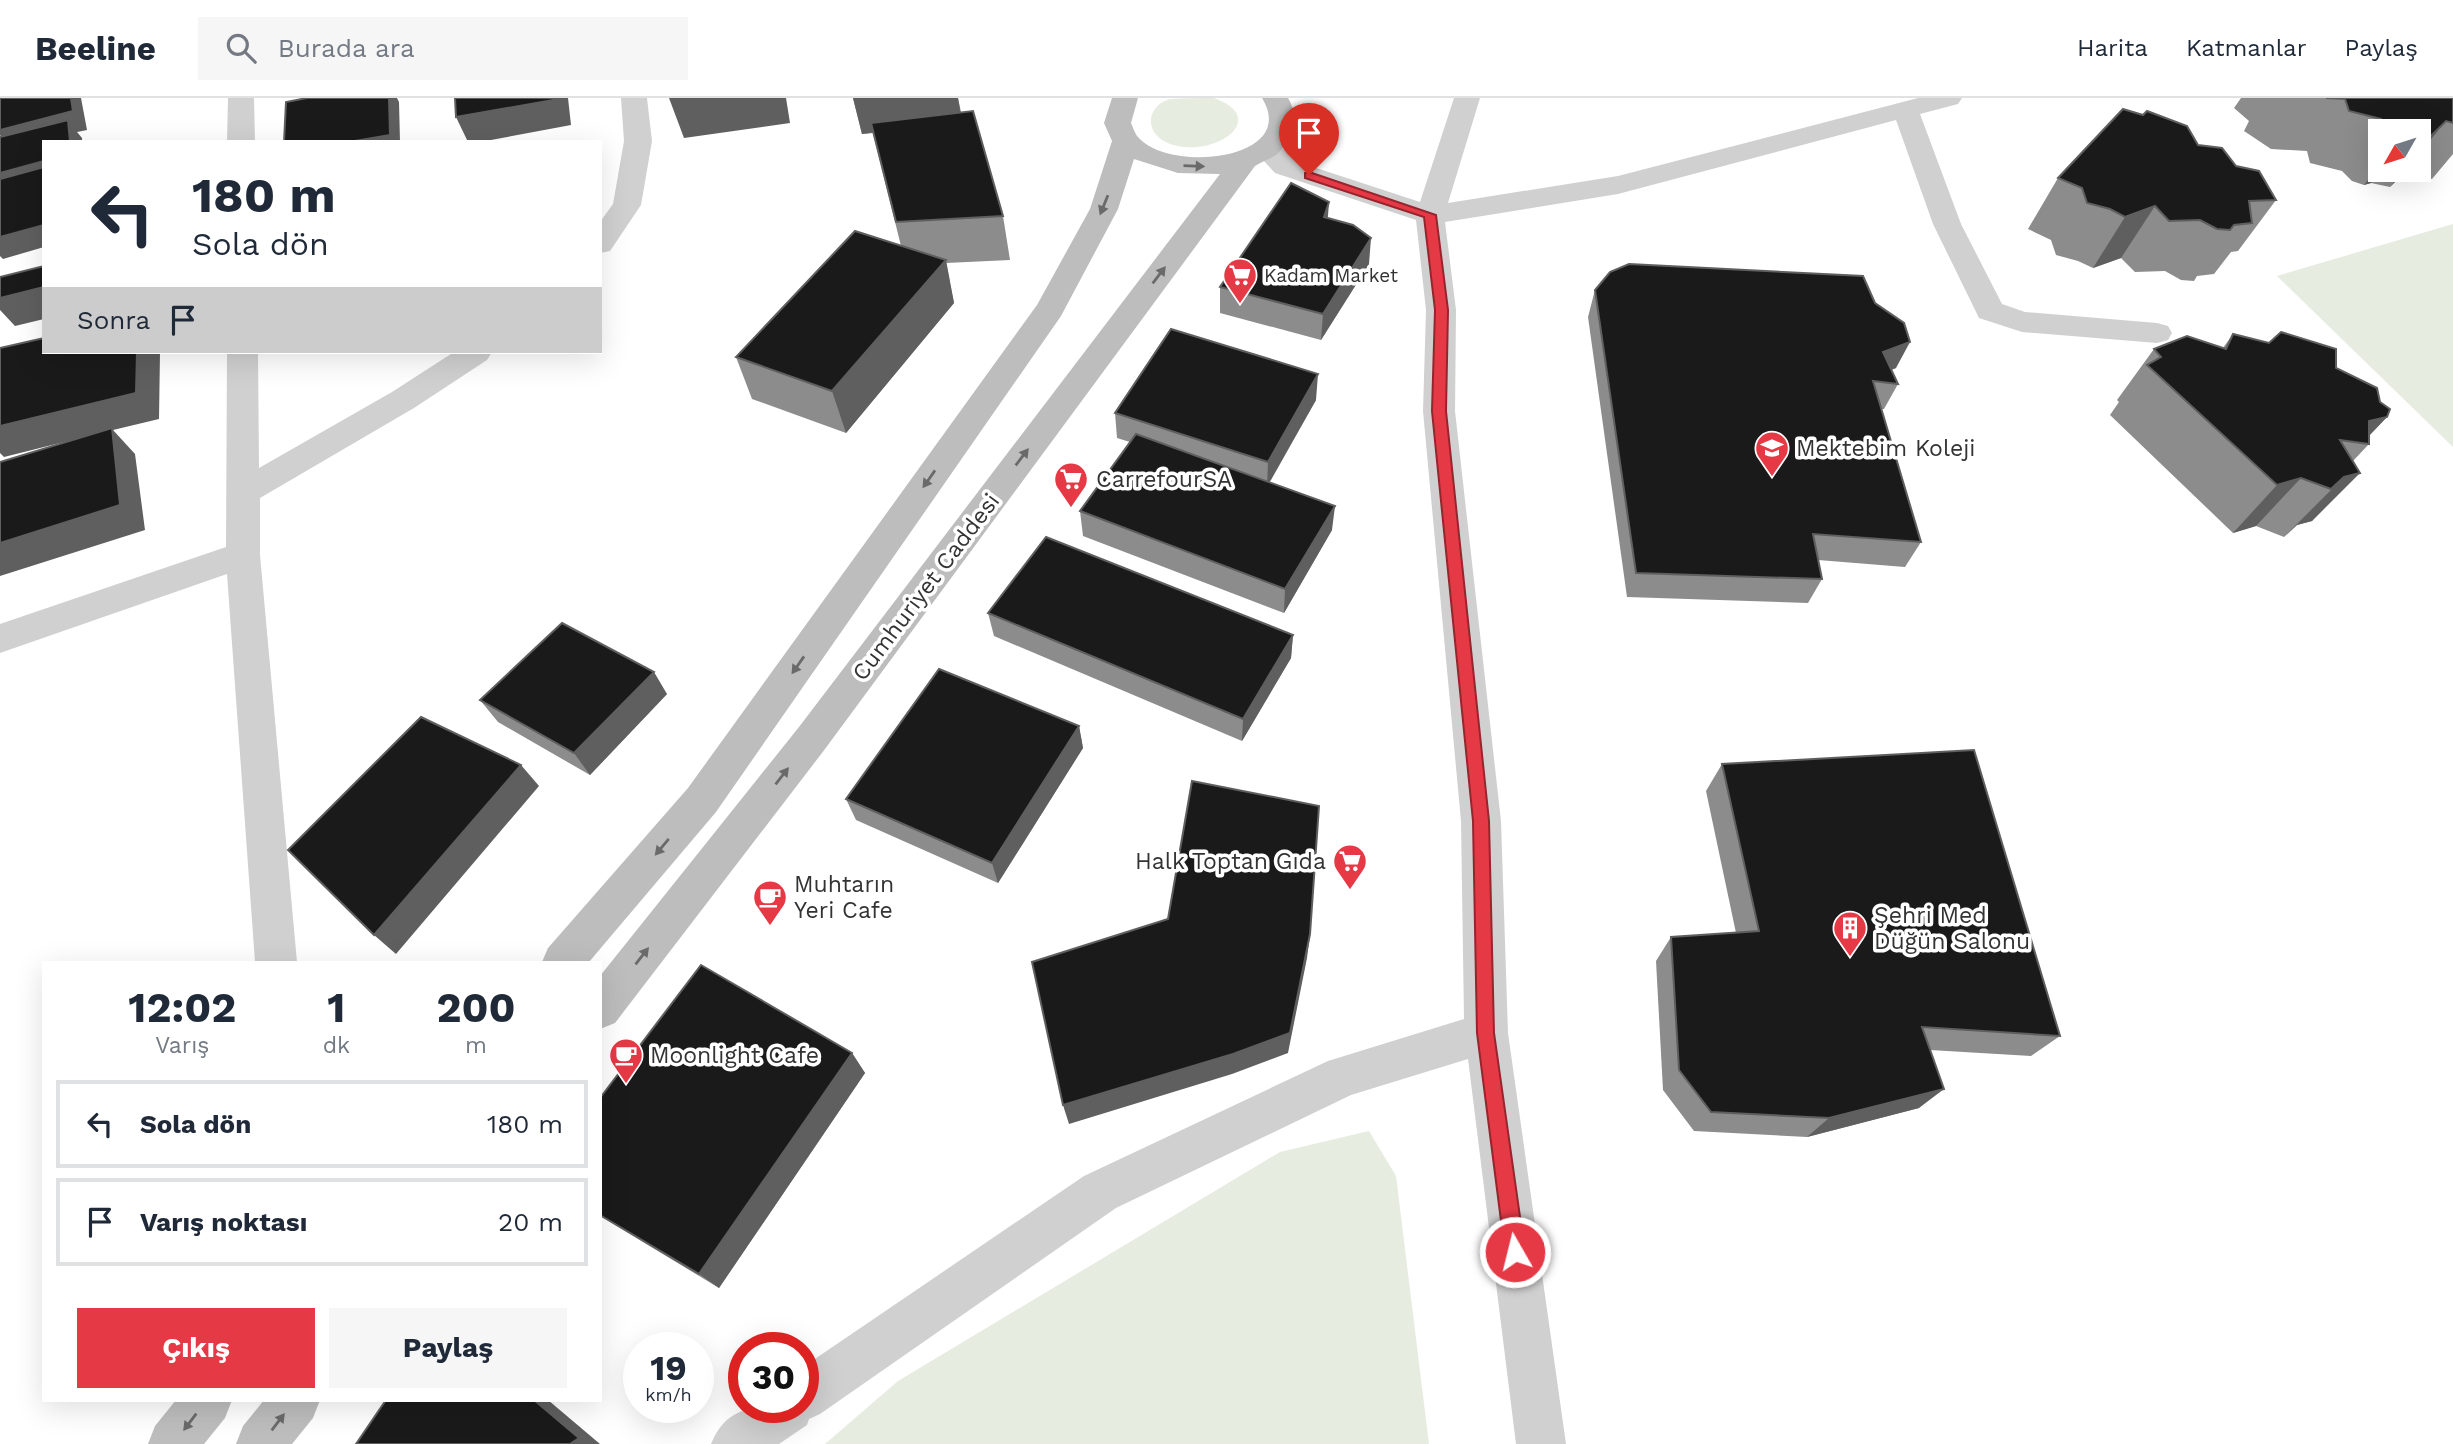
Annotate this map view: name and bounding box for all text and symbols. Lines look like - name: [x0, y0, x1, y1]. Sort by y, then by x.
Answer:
- search box: [198, 17, 688, 80]
- text: Beeline: [35, 29, 156, 68]
- icon: search: [222, 29, 260, 67]
- text: Burada ara: [278, 33, 415, 63]
- text: Harita: [2077, 34, 2148, 62]
- text: Katmanlar: [2186, 34, 2307, 62]
- text: Paylaş: [2345, 34, 2418, 62]
- pin: [1279, 103, 1339, 175]
- icon: arrive: [1290, 114, 1328, 152]
- north arrow: [2368, 119, 2431, 182]
- map controls: [2368, 119, 2431, 182]
- one-way arrow: [1183, 161, 1205, 172]
- text: 180 m: [192, 166, 336, 224]
- icon: left: [77, 168, 168, 259]
- one-way arrow: [1099, 195, 1110, 216]
- text: Sola dön: [192, 225, 329, 263]
- supermarket icon: Kadam Market: [1221, 256, 1259, 305]
- place label: Kadam Market: [1264, 264, 1398, 287]
- one-way arrow: [1151, 267, 1166, 285]
- icon: arrive: [164, 301, 202, 339]
- text: Sonra: [77, 305, 150, 335]
- school or university icon: Mektebim Koleji: [1753, 429, 1791, 478]
- place label: Mektebim Koleji: [1796, 435, 1975, 462]
- one-way arrow: [1015, 449, 1030, 467]
- supermarket icon: CarrefourSA: [1052, 460, 1090, 509]
- place label: CarrefourSA: [1096, 466, 1232, 493]
- one-way arrow: [922, 470, 936, 488]
- street label: Cumhuriyet Caddesi: [847, 488, 1005, 686]
- one-way arrow: [791, 656, 805, 674]
- one-way arrow: [775, 768, 790, 786]
- one-way arrow: [655, 838, 670, 855]
- supermarket icon: Halk Toptan Gıda: [1331, 842, 1369, 891]
- place label: Halk Toptan Gıda: [1135, 848, 1326, 875]
- place label: Muhtarın Yeri Cafe: [794, 871, 894, 924]
- cafe icon: Muhtarın Yeri Cafe: [751, 878, 789, 927]
- place label: Şehri Med Düğün Salonu: [1874, 902, 2030, 955]
- building icon: Şehri Med Düğün Salonu: [1831, 909, 1869, 958]
- one-way arrow: [635, 947, 650, 965]
- text: 12:02: [128, 983, 236, 1032]
- text: 1: [327, 983, 345, 1032]
- text: 200: [436, 983, 516, 1032]
- text: Varış: [155, 1032, 209, 1059]
- text: dk: [323, 1032, 350, 1059]
- text: m: [465, 1032, 487, 1059]
- cafe icon: Moonlight Cafe: [607, 1036, 645, 1085]
- place label: Moonlight Cafe: [650, 1042, 819, 1069]
- icon: left: [81, 1105, 119, 1143]
- text: Sola dön: [140, 1109, 251, 1139]
- text: 180 m: [487, 1109, 563, 1139]
- icon: arrive: [81, 1203, 119, 1241]
- text: Varış noktası: [140, 1207, 307, 1237]
- text: 20 m: [498, 1207, 563, 1237]
- position arrow: [1478, 1215, 1552, 1289]
- button: Çıkış: [77, 1308, 315, 1388]
- button: Paylaş: [329, 1308, 567, 1388]
- speed limit sign: 30: [728, 1332, 819, 1423]
- text: 19: [650, 1347, 687, 1389]
- text: km/h: [645, 1384, 692, 1405]
- one-way arrow: [183, 1413, 197, 1431]
- one-way arrow: [270, 1413, 284, 1431]

